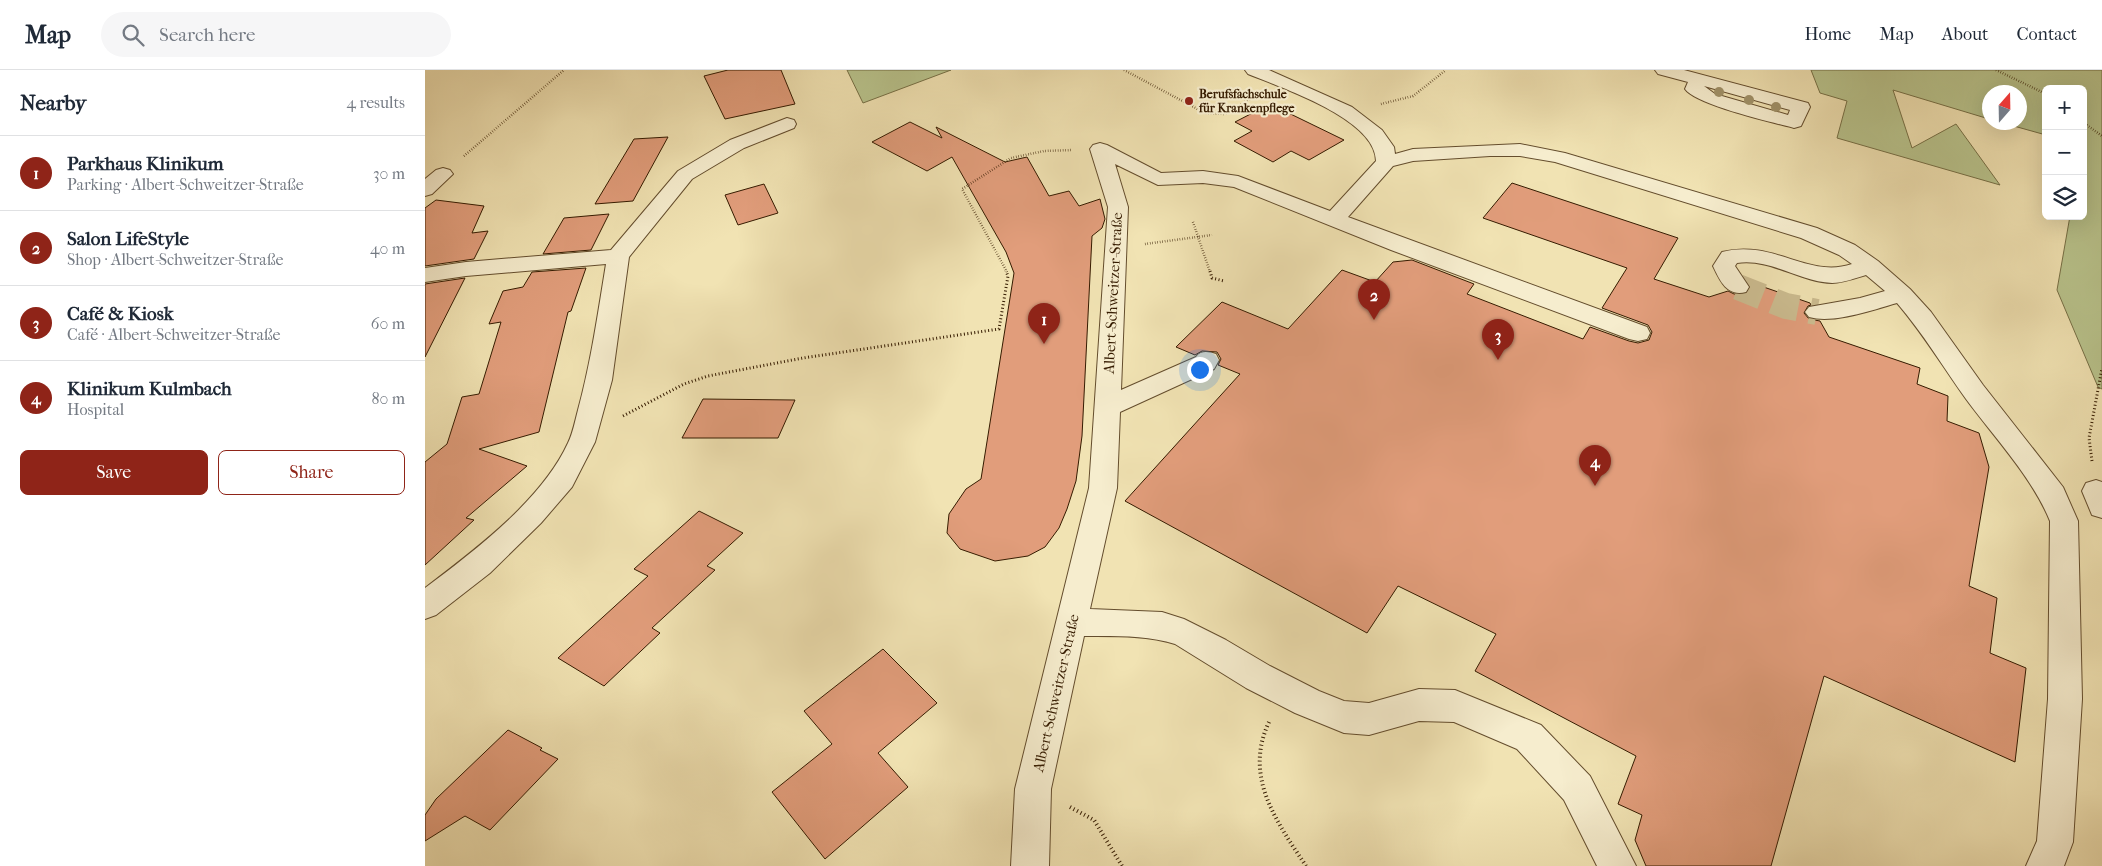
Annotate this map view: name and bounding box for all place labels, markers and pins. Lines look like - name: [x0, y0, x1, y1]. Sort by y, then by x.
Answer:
- place label: Berufsfachschule für Krankenpflege: [1198, 87, 1294, 116]
- marker: Berufsfachschule für Krankenpflege: [1183, 95, 1195, 107]
- pin: 2: [1358, 279, 1390, 320]
- pin: 1: [1028, 303, 1060, 344]
- pin: 3: [1482, 319, 1514, 360]
- pin: 4: [1579, 445, 1611, 486]

